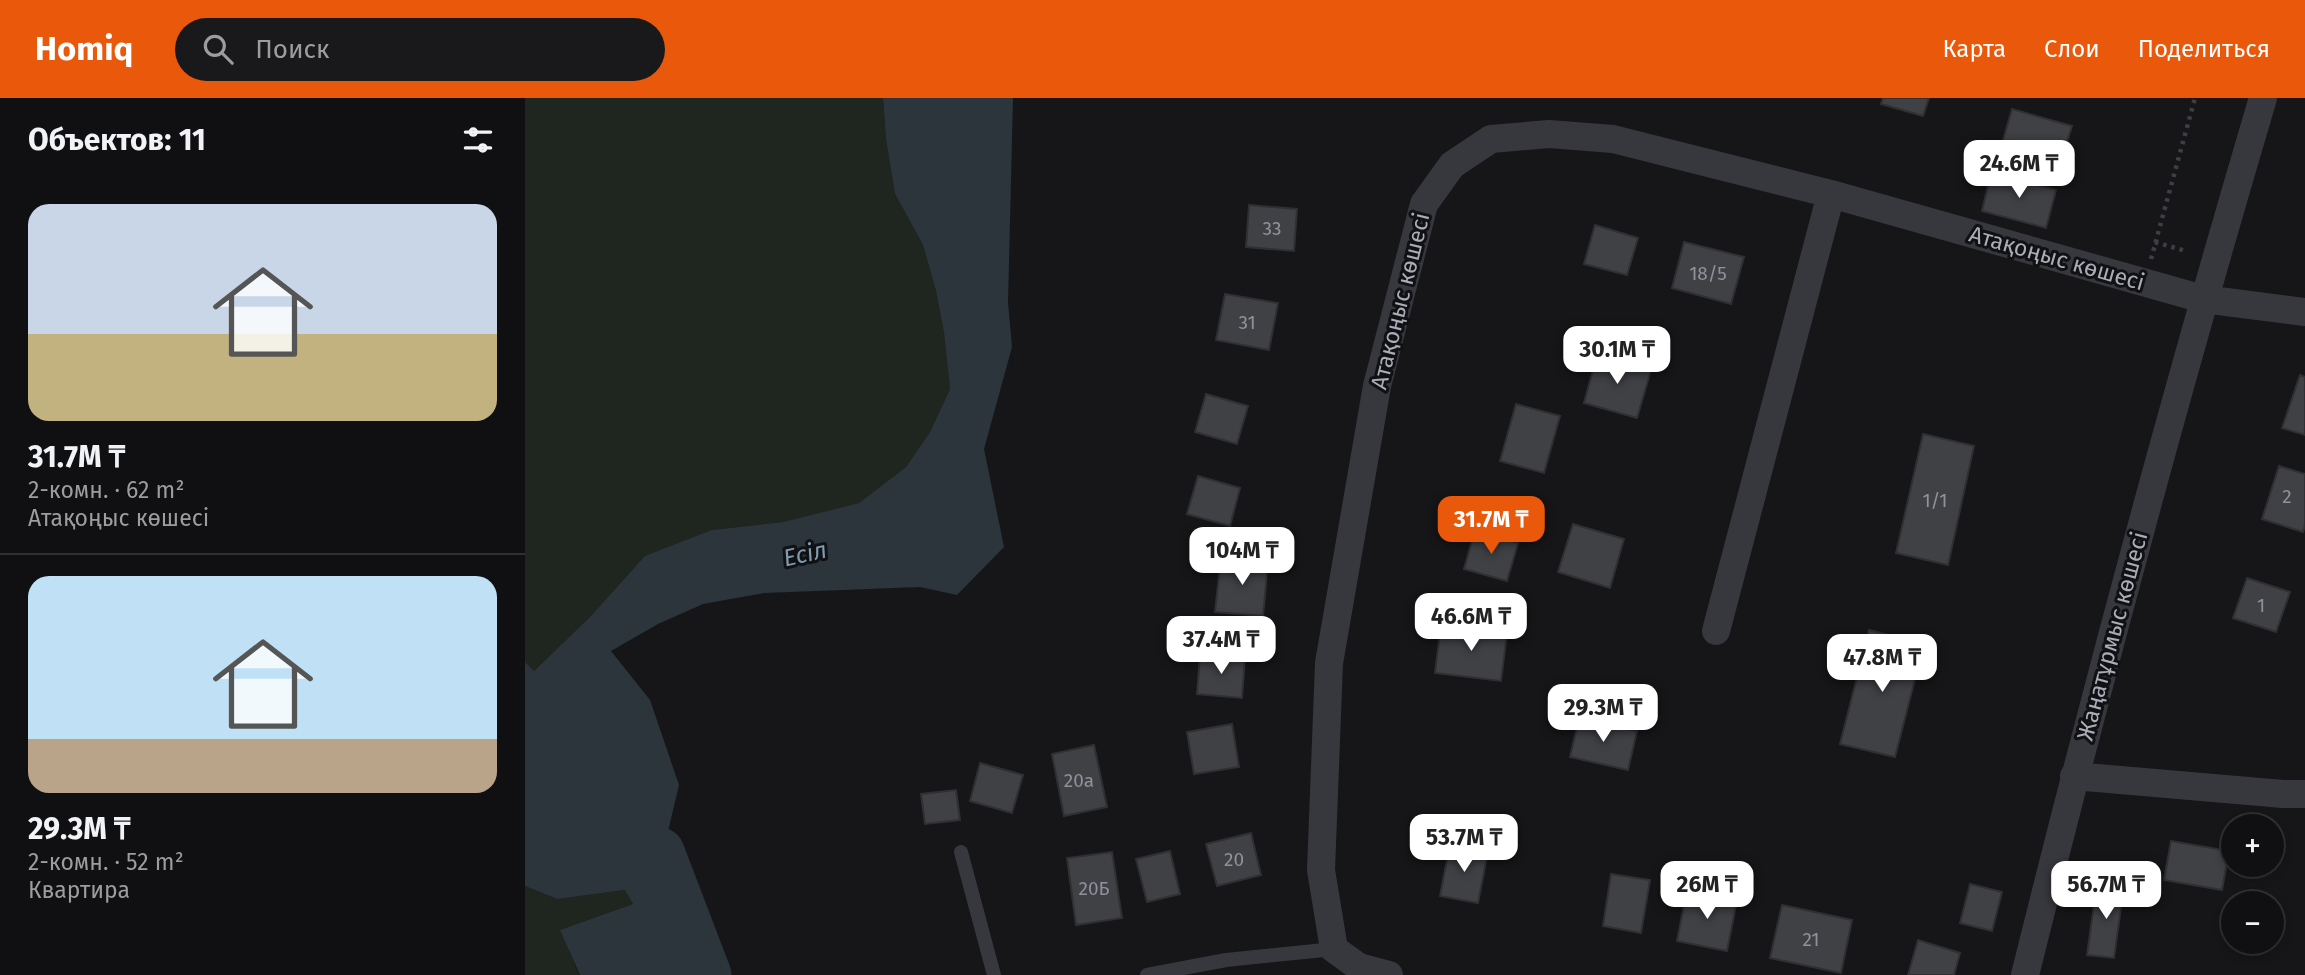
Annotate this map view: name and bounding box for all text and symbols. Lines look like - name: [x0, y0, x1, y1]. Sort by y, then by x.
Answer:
- search box: [175, 18, 665, 81]
- text: Homiq: [35, 29, 133, 69]
- icon: search: [199, 30, 237, 68]
- text: Поиск: [255, 34, 330, 65]
- text: Карта: [1942, 35, 2006, 63]
- text: Слои: [2044, 35, 2100, 63]
- text: Поделиться: [2138, 35, 2270, 63]
- icon: filters: [459, 121, 497, 159]
- text: Объектов: 11: [28, 122, 206, 158]
- pin: 24.6M ₸: [1954, 140, 2084, 200]
- text: 24.6M ₸: [1980, 149, 2058, 177]
- street label: Атақоңыс көшесі: [1365, 210, 1435, 392]
- house number: 33: [1263, 217, 1281, 240]
- street label: Атақоңыс көшесі: [1966, 220, 2148, 296]
- icon: home: [200, 249, 326, 375]
- house number: 18/5: [1689, 262, 1727, 285]
- house number: 31: [1238, 311, 1256, 334]
- pin: 30.1M ₸: [1552, 327, 1682, 386]
- text: 30.1M ₸: [1579, 335, 1655, 363]
- text: 31.7M ₸: [28, 439, 125, 475]
- text: 2-комн. · 62 m²: [28, 476, 184, 504]
- house number: 2: [2282, 485, 2292, 508]
- house number: 1/1: [1922, 489, 1948, 512]
- pin: 31.7M ₸: [1426, 496, 1556, 556]
- text: Атақоңыс көшесі: [28, 504, 209, 532]
- text: 31.7M ₸: [1454, 505, 1528, 533]
- pin: 104M ₸: [1185, 528, 1299, 587]
- street label: Жаңатұрмыс көшесі: [2071, 528, 2153, 744]
- water label: Есіл: [781, 536, 829, 572]
- text: 104M ₸: [1205, 536, 1279, 564]
- pin: 46.6M ₸: [1406, 594, 1536, 653]
- house number: 1: [2257, 594, 2265, 617]
- text: 46.6M ₸: [1431, 602, 1511, 630]
- pin: 37.4M ₸: [1156, 616, 1286, 676]
- icon: home: [200, 621, 326, 747]
- text: 37.4M ₸: [1183, 625, 1259, 653]
- pin: 47.8M ₸: [1817, 634, 1947, 694]
- text: 47.8M ₸: [1843, 643, 1921, 671]
- pin: 29.3M ₸: [1538, 684, 1668, 744]
- text: 29.3M ₸: [1564, 693, 1642, 721]
- house number: 20а: [1064, 769, 1094, 792]
- text: 29.3M ₸: [28, 811, 130, 847]
- pin: 53.7M ₸: [1399, 814, 1529, 874]
- map controls: [2221, 814, 2284, 954]
- button: +: [2221, 814, 2284, 877]
- text: 53.7M ₸: [1426, 823, 1502, 851]
- text: 2-комн. · 52 m²: [28, 848, 184, 876]
- house number: 20: [1224, 848, 1244, 871]
- pin: 26M ₸: [1658, 862, 1756, 921]
- pin: 56.7M ₸: [2041, 862, 2171, 921]
- text: 26M ₸: [1677, 870, 1737, 898]
- text: 56.7M ₸: [2067, 870, 2145, 898]
- text: Квартира: [28, 876, 130, 904]
- house number: 20Б: [1078, 877, 1110, 900]
- button: −: [2221, 891, 2284, 954]
- house number: 21: [1802, 928, 1820, 951]

